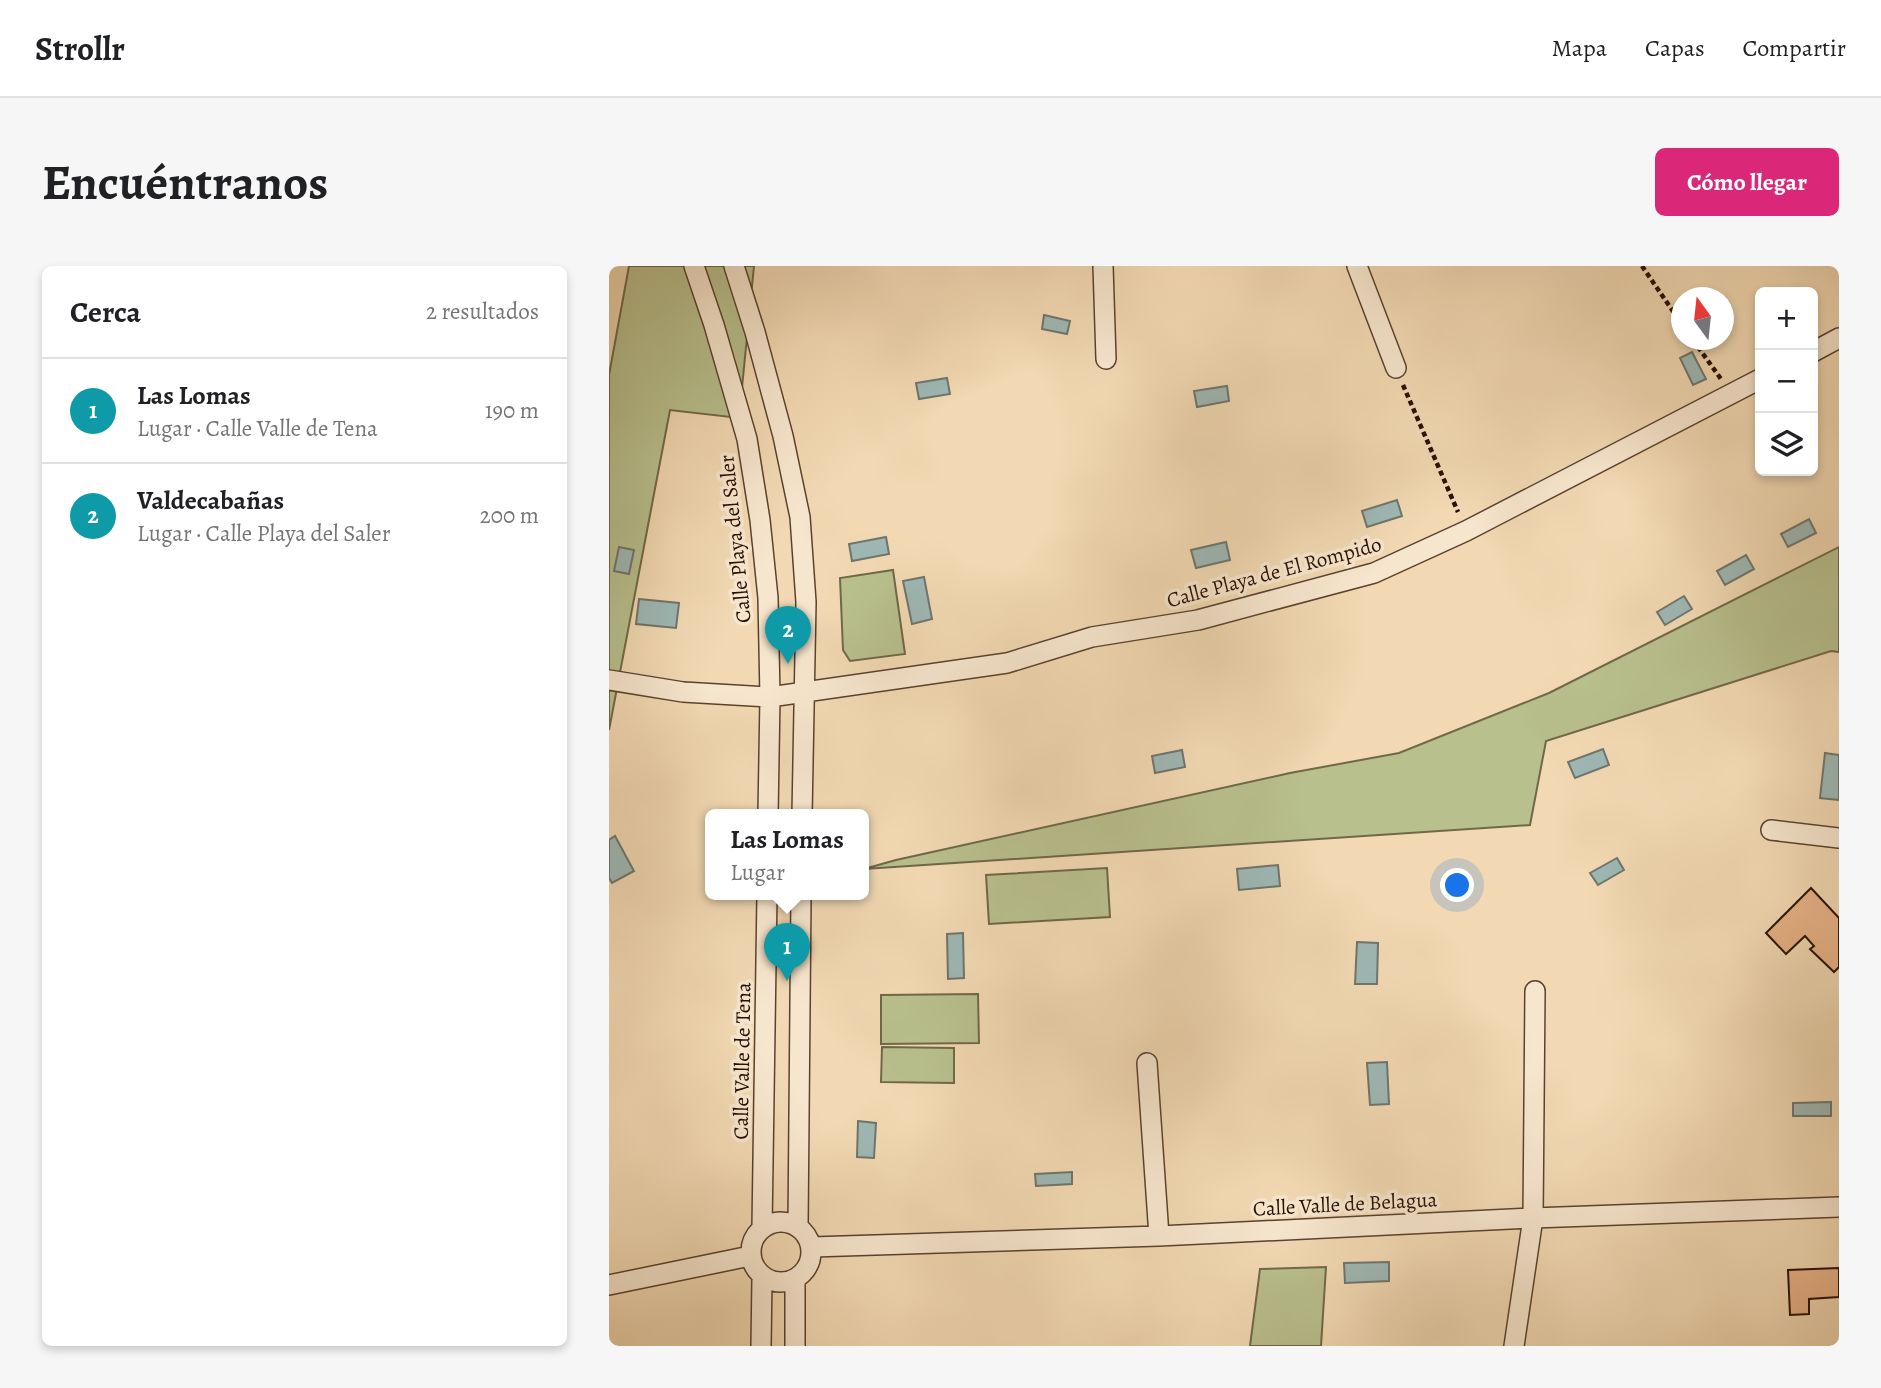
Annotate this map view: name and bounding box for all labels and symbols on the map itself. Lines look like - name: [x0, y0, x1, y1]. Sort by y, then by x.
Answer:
- north arrow: [1671, 287, 1734, 350]
- street label: Calle Playa del Saler: [712, 454, 758, 624]
- street label: Calle Playa de El Rompido: [1164, 530, 1384, 614]
- pin: 2: [765, 606, 811, 664]
- your location: [1440, 868, 1474, 902]
- pin: 1: [764, 923, 810, 981]
- street label: Calle Valle de Tena: [727, 982, 757, 1140]
- street label: Calle Valle de Belagua: [1252, 1185, 1438, 1223]

